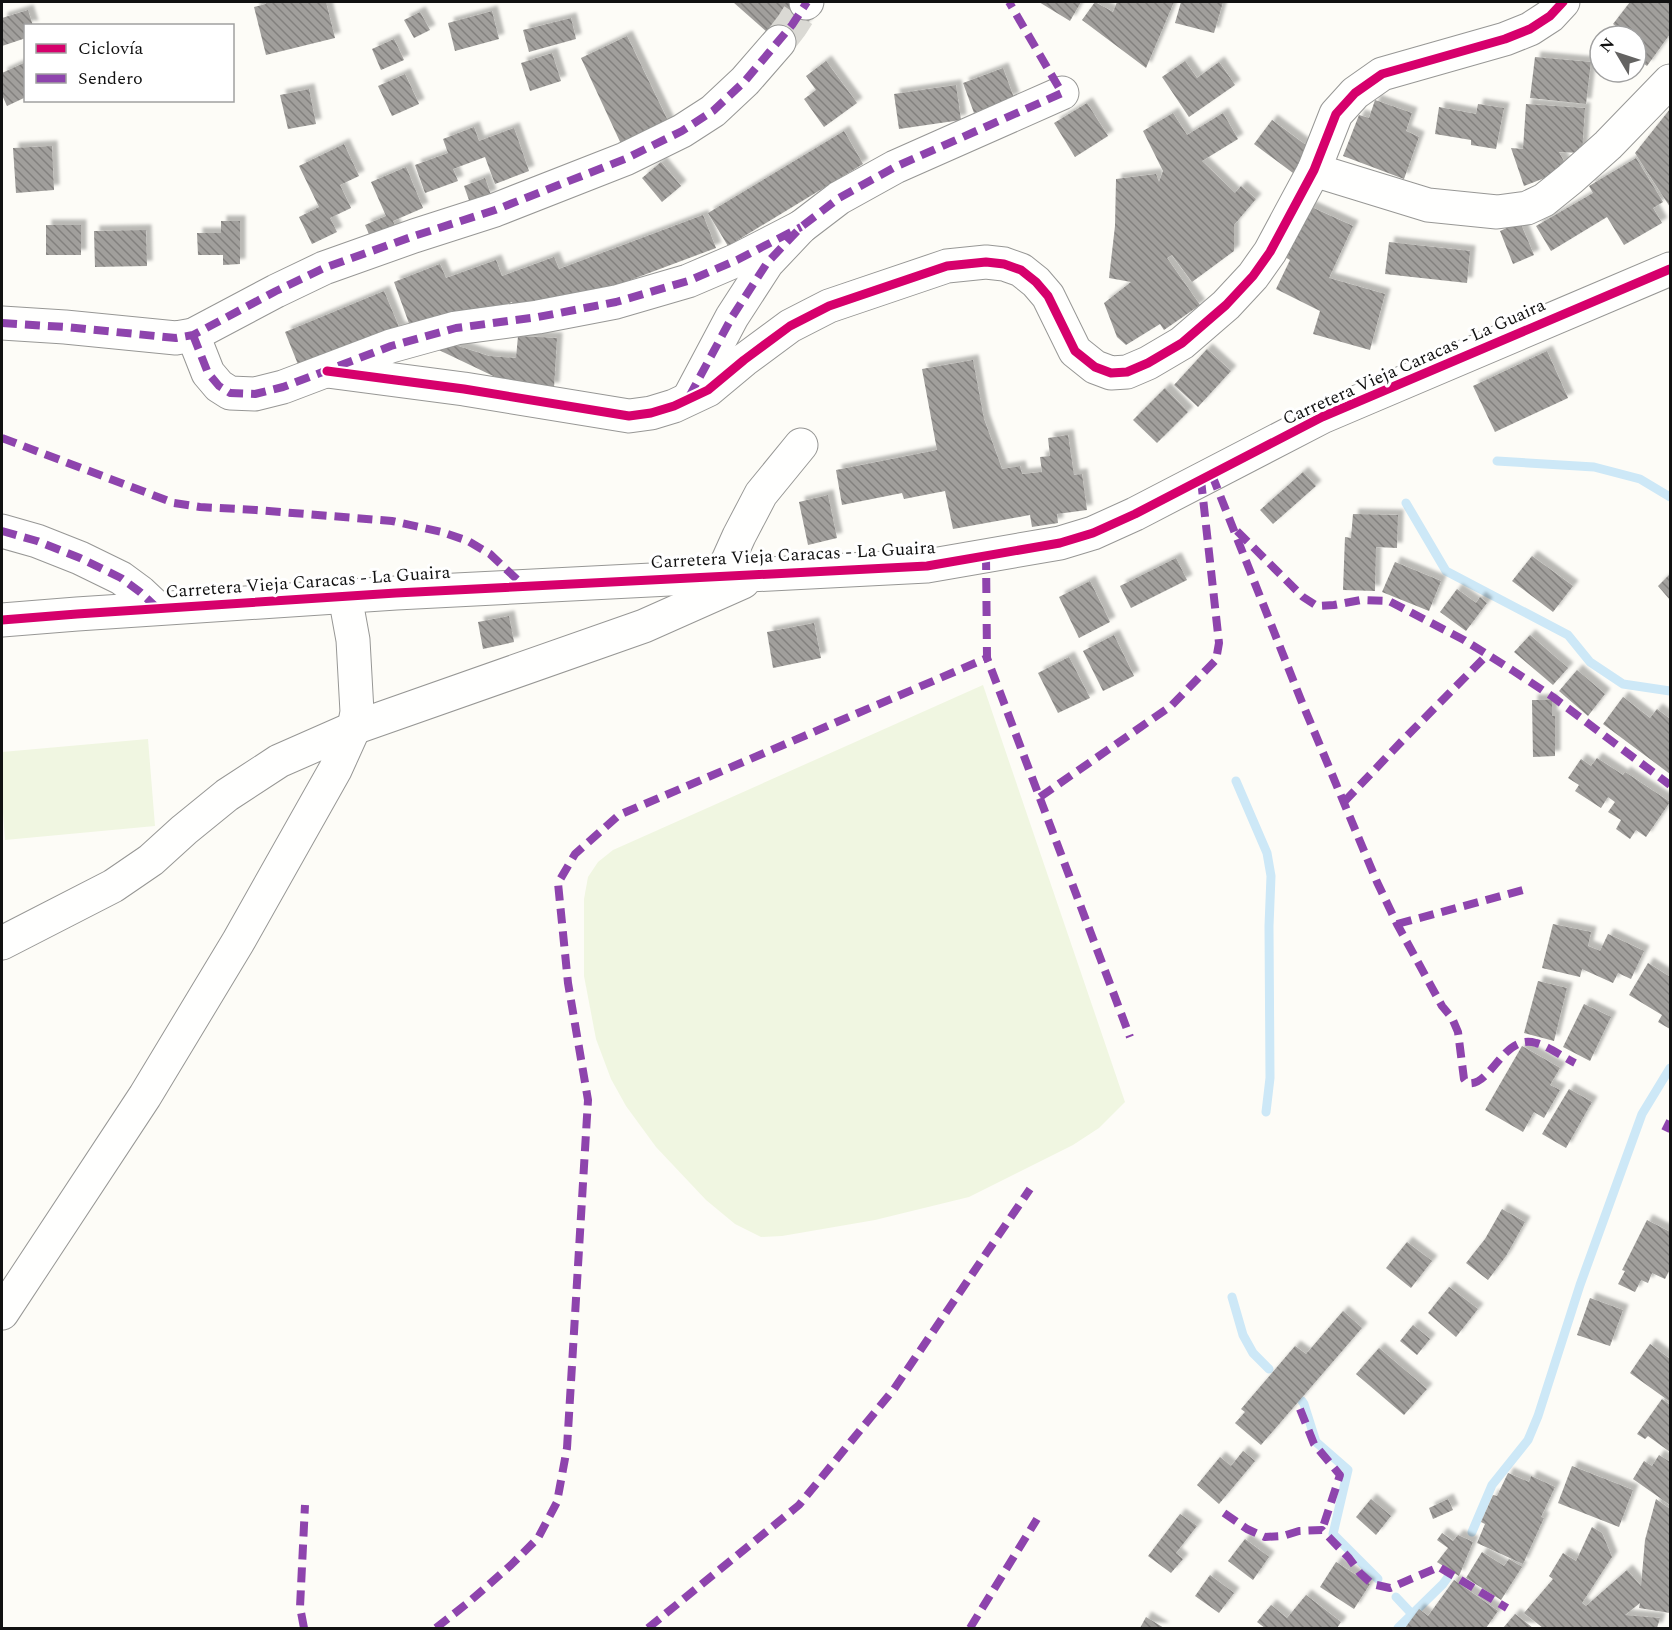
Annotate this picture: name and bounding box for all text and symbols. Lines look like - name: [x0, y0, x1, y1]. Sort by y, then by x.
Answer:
- legend: [24, 24, 234, 102]
- north arrow: [1588, 24, 1648, 84]
- text: N: [1594, 33, 1621, 58]
- text: Ciclovía: [78, 35, 144, 62]
- text: Sendero: [78, 65, 143, 92]
- street label: Carretera Vieja Caracas - La Guaira: [1278, 292, 1550, 432]
- street label: Carretera Vieja Caracas - La Guaira: [650, 534, 936, 576]
- street label: Carretera Vieja Caracas - La Guaira: [165, 559, 451, 605]

